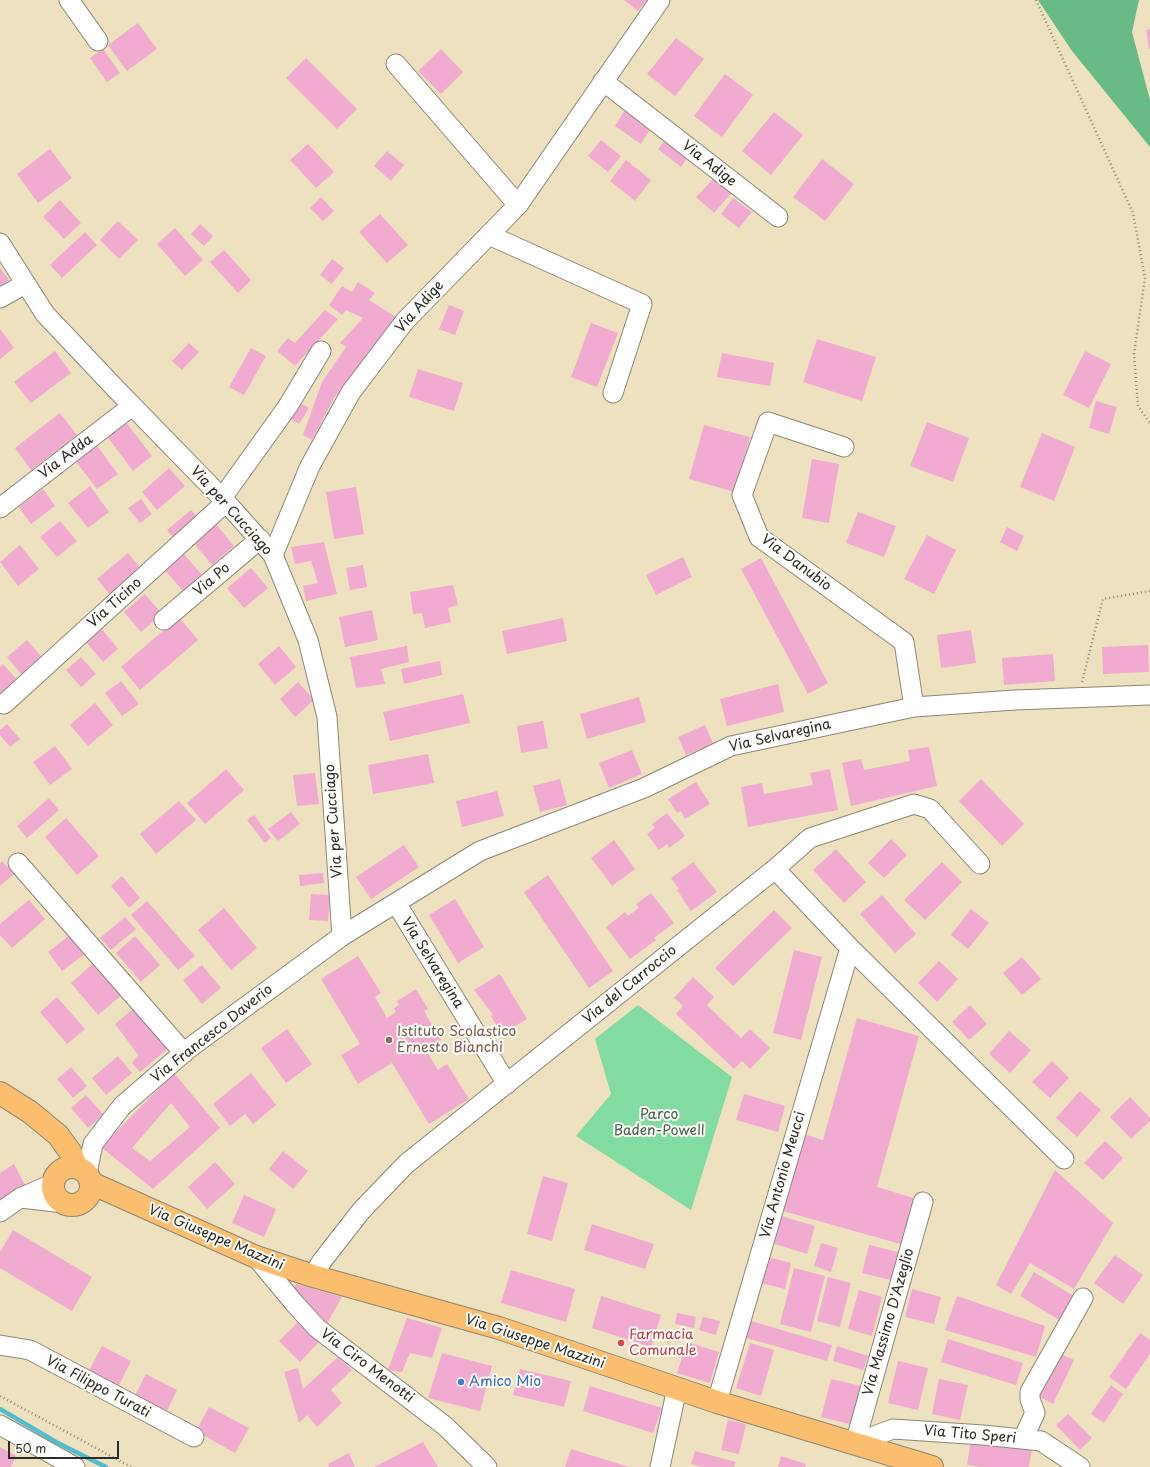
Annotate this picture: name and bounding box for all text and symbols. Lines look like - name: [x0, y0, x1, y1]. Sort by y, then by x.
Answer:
- street label: Via Adige: [679, 138, 739, 190]
- street label: Via Adige: [392, 278, 448, 336]
- street label: Via Adda: [36, 431, 96, 483]
- street label: Via per Cucciago: [187, 463, 275, 559]
- street label: Via Danubio: [758, 531, 834, 595]
- street label: Via Po: [190, 560, 234, 600]
- street label: Via Ticino: [85, 574, 145, 632]
- street label: Via Selvaregina: [727, 716, 833, 756]
- street label: Via per Cucciago: [322, 763, 346, 879]
- street label: Via Selvaregina: [397, 914, 467, 1012]
- street label: Via del Carroccio: [580, 942, 680, 1028]
- street label: Via Francesco Daverio: [148, 981, 276, 1087]
- place label: Istituto Scolastico Ernesto Bianchi: [397, 1024, 516, 1056]
- marker: Istituto Scolastico Ernesto Bianchi: [384, 1035, 394, 1045]
- park label: Parco Baden-Powell: [613, 1107, 705, 1140]
- street label: Via Antonio Meucci: [757, 1110, 809, 1240]
- street label: Via Giuseppe Mazzini: [146, 1202, 286, 1274]
- street label: Via Massimo D'Azeglio: [860, 1246, 918, 1398]
- street label: Via Giuseppe Mazzini: [463, 1311, 607, 1373]
- street label: Via Ciro Menotti: [317, 1325, 417, 1407]
- place label: Farmacia Comunale: [629, 1327, 697, 1360]
- marker: Farmacia Comunale: [616, 1338, 626, 1348]
- street label: Via Filippo Turati: [43, 1352, 153, 1422]
- place label: Amico Mio: [469, 1374, 541, 1390]
- marker: Amico Mio: [456, 1377, 466, 1387]
- street label: Via Tito Speri: [923, 1423, 1017, 1447]
- scale bar: [10, 1433, 121, 1459]
- text: 50 m: [15, 1439, 46, 1457]

